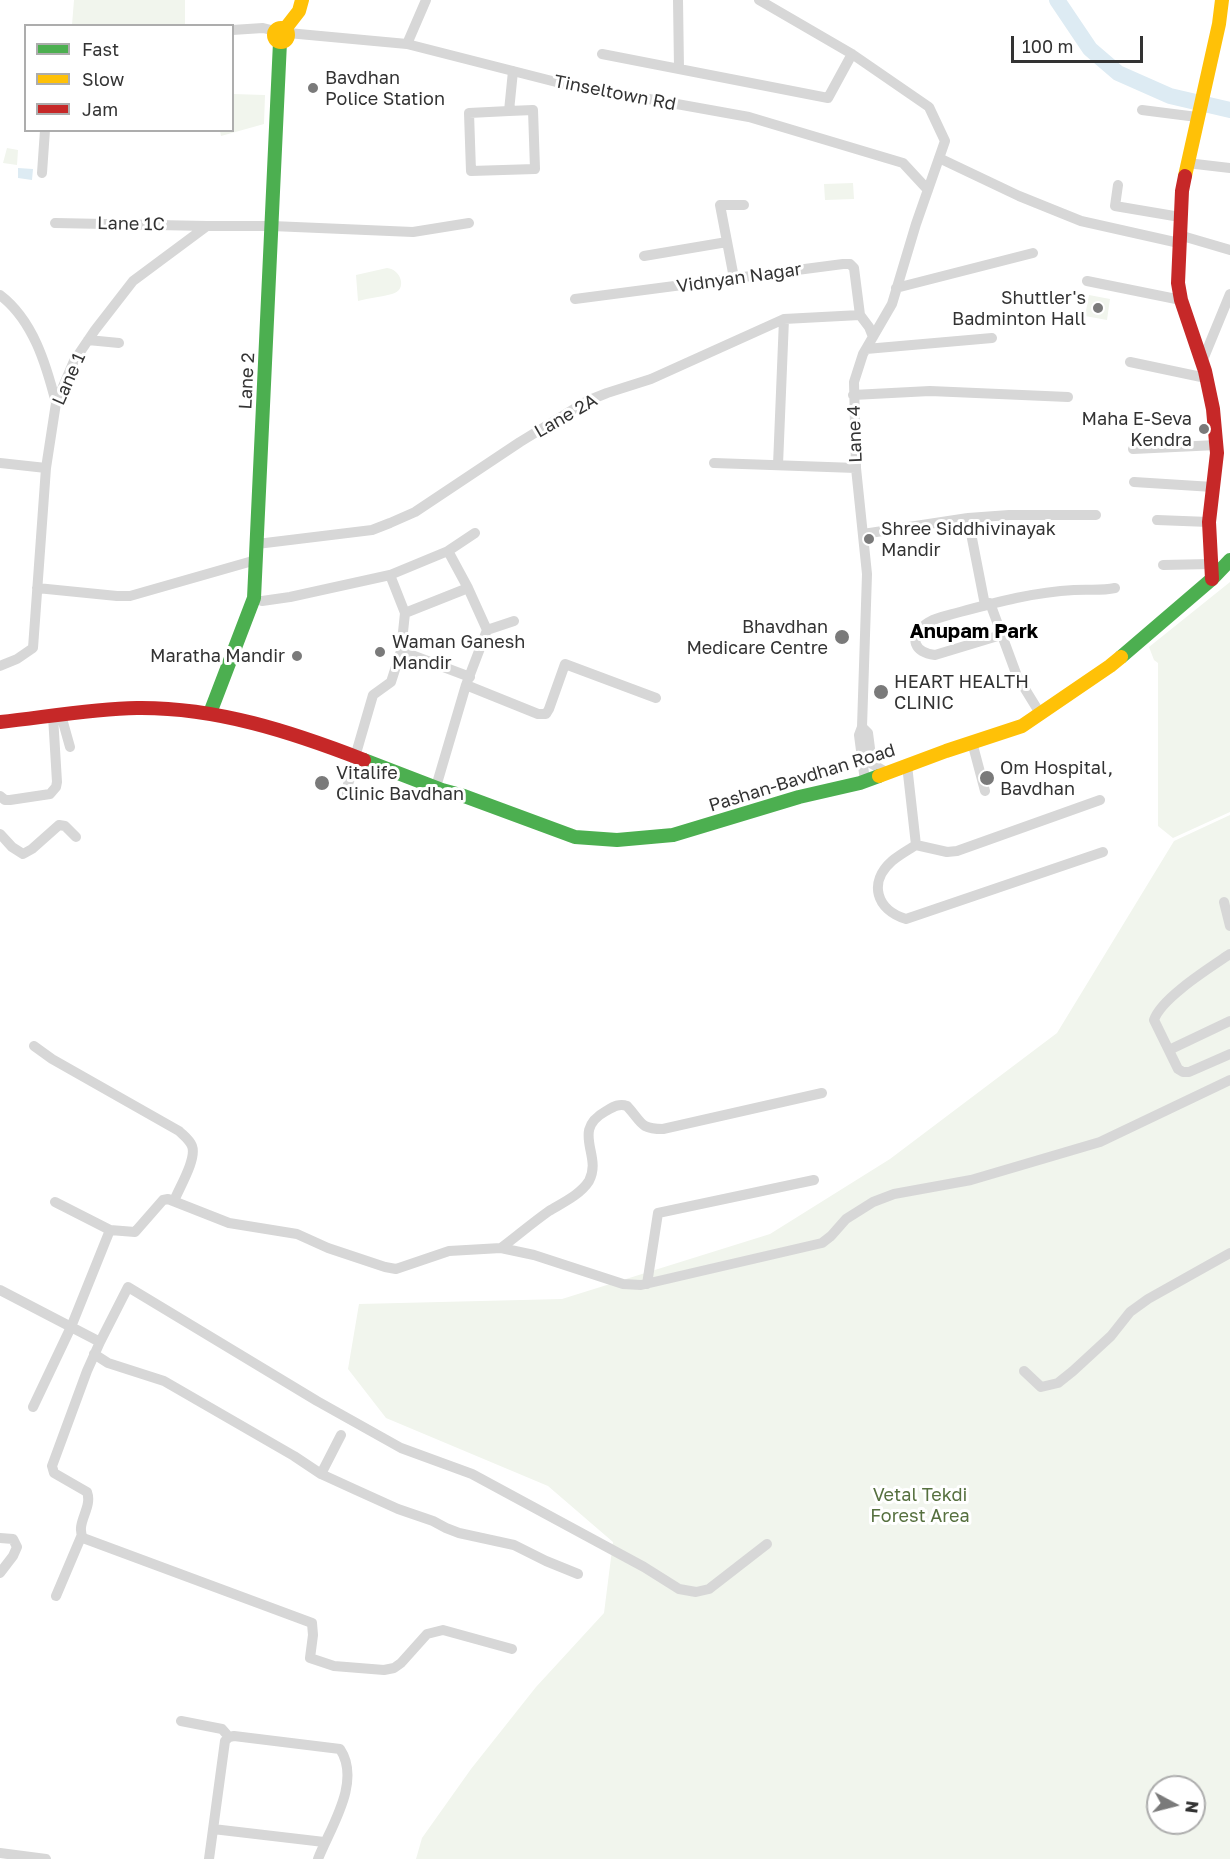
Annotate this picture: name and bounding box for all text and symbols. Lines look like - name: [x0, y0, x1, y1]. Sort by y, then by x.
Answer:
- legend: [24, 24, 234, 132]
- scale bar: [1014, 24, 1146, 62]
- text: 100 m: [1022, 35, 1073, 57]
- text: Fast: [82, 38, 119, 60]
- place label: Bavdhan Police Station: [325, 67, 445, 110]
- text: Slow: [82, 68, 124, 90]
- street label: Tinseltown Rd: [552, 71, 678, 115]
- marker: Bavdhan Police Station: [306, 81, 320, 95]
- text: Jam: [82, 98, 118, 120]
- street label: Lane 1C: [97, 213, 165, 235]
- street label: Vidnyan Nagar: [675, 259, 803, 297]
- place label: Shuttler's Badminton Hall: [952, 287, 1086, 330]
- marker: Shuttler's Badminton Hall: [1091, 301, 1105, 315]
- street label: Lane 1: [48, 349, 90, 409]
- street label: Lane 2: [235, 352, 259, 410]
- street label: Lane 2A: [531, 389, 601, 443]
- street label: Lane 4: [843, 405, 867, 463]
- place label: Maha E-Seva Kendra: [1081, 408, 1192, 450]
- marker: Maha E-Seva Kendra: [1197, 422, 1211, 436]
- place label: Shree Siddhivinayak Mandir: [881, 518, 1056, 560]
- marker: Shree Siddhivinayak Mandir: [862, 532, 876, 546]
- place label: Bhavdhan Medicare Centre: [686, 616, 828, 658]
- district label: Anupam Park: [910, 620, 1038, 644]
- marker: Bhavdhan Medicare Centre: [833, 628, 851, 646]
- place label: Waman Ganesh Mandir: [392, 631, 525, 674]
- place label: Maratha Mandir: [150, 645, 285, 667]
- marker: Waman Ganesh Mandir: [373, 645, 387, 659]
- marker: Maratha Mandir: [290, 649, 304, 663]
- place label: HEART HEALTH CLINIC: [894, 671, 1029, 714]
- marker: HEART HEALTH CLINIC: [872, 683, 890, 701]
- street label: Pashan-Bavdhan Road: [706, 739, 898, 817]
- place label: Om Hospital, Bavdhan: [1000, 757, 1113, 800]
- place label: Vitalife Clinic Bavdhan: [336, 762, 464, 804]
- marker: Om Hospital, Bavdhan: [978, 769, 996, 787]
- marker: Vitalife Clinic Bavdhan: [313, 774, 331, 792]
- park label: Vetal Tekdi Forest Area: [870, 1484, 970, 1526]
- north arrow: [1146, 1775, 1206, 1835]
- text: N: [1181, 1800, 1203, 1814]

